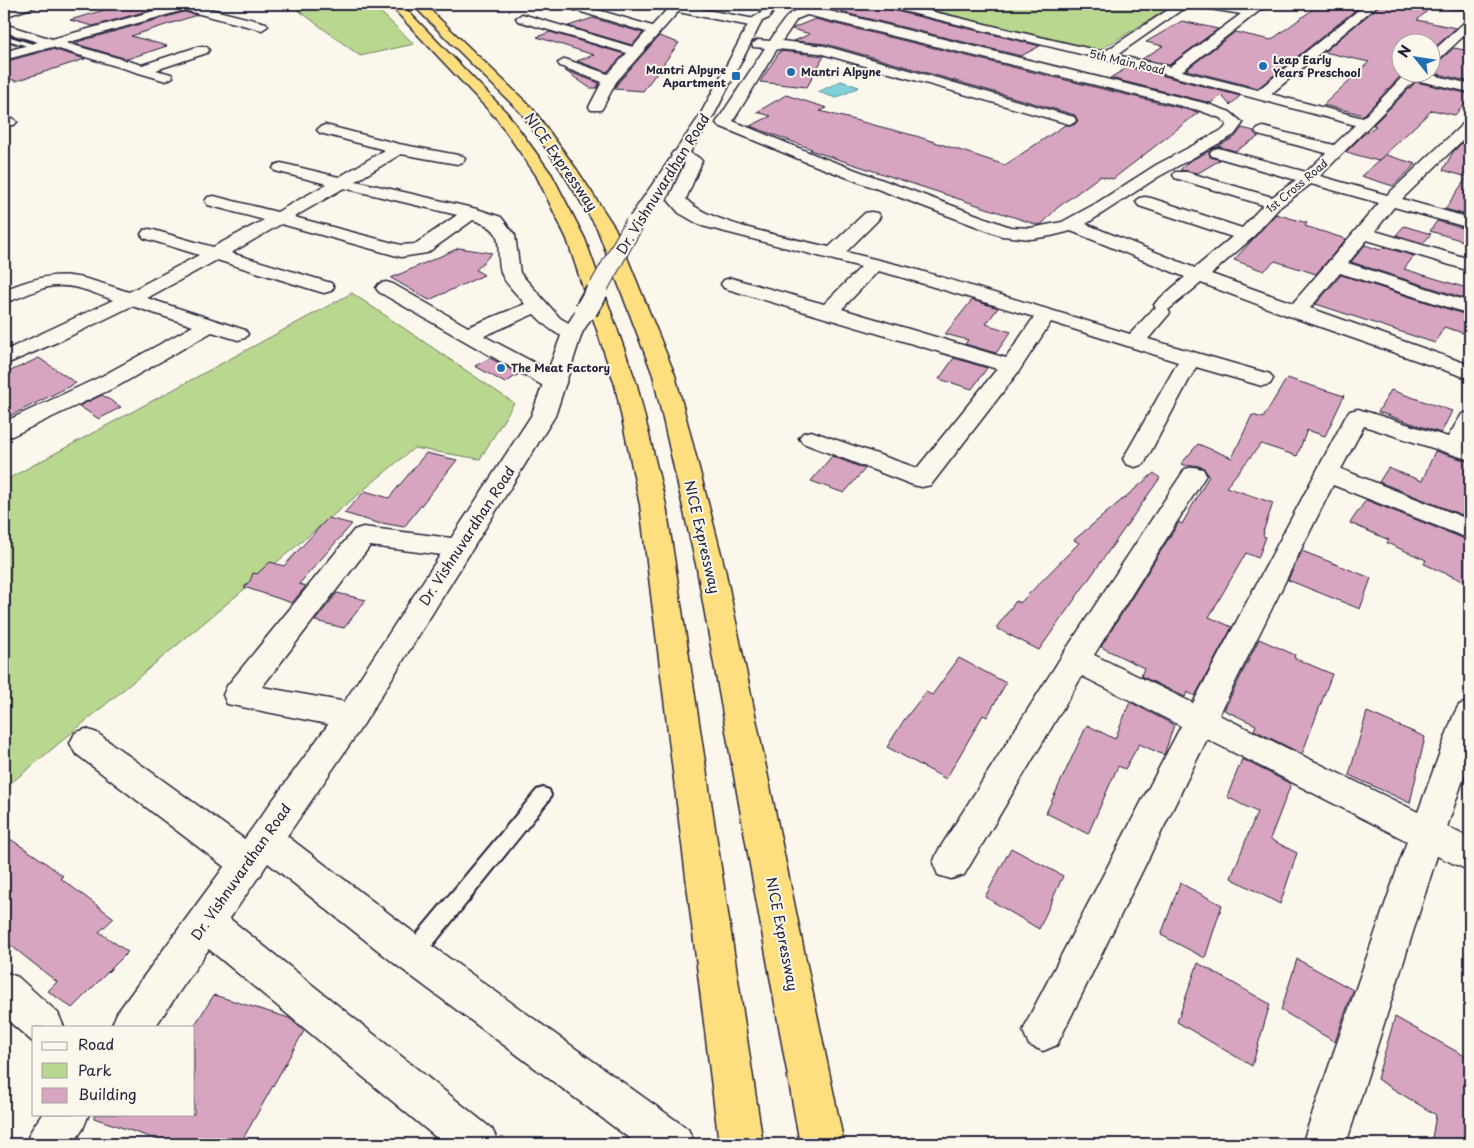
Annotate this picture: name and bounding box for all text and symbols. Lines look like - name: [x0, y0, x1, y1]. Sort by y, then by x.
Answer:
- north arrow: [1392, 32, 1442, 82]
- text: N: [1392, 41, 1416, 61]
- street label: 5th Main Road: [1088, 45, 1167, 78]
- place label: Leap Early Years Preschool: [1273, 51, 1361, 81]
- marker: Leap Early Years Preschool: [1257, 60, 1269, 72]
- place label: Mantri Alpyne Apartment: [646, 61, 726, 91]
- place label: Mantri Alpyne: [801, 63, 881, 80]
- marker: Mantri Alpyne: [785, 66, 797, 78]
- marker: Mantri Alpyne Apartment: [730, 70, 742, 82]
- street label: NICE Expressway: [520, 108, 603, 215]
- street label: Dr. Vishnuvardhan Road: [611, 109, 714, 258]
- street label: 1st Cross Road: [1262, 155, 1331, 217]
- place label: The Meat Factory: [511, 359, 610, 376]
- marker: The Meat Factory: [495, 362, 507, 374]
- street label: Dr. Vishnuvardhan Road: [414, 462, 520, 610]
- street label: NICE Expressway: [679, 478, 726, 596]
- street label: Dr. Vishnuvardhan Road: [185, 799, 296, 944]
- street label: NICE Expressway: [761, 875, 804, 993]
- legend: [32, 1026, 195, 1116]
- text: Road: [78, 1032, 114, 1055]
- text: Park: [78, 1058, 112, 1081]
- text: Building: [78, 1082, 137, 1105]

